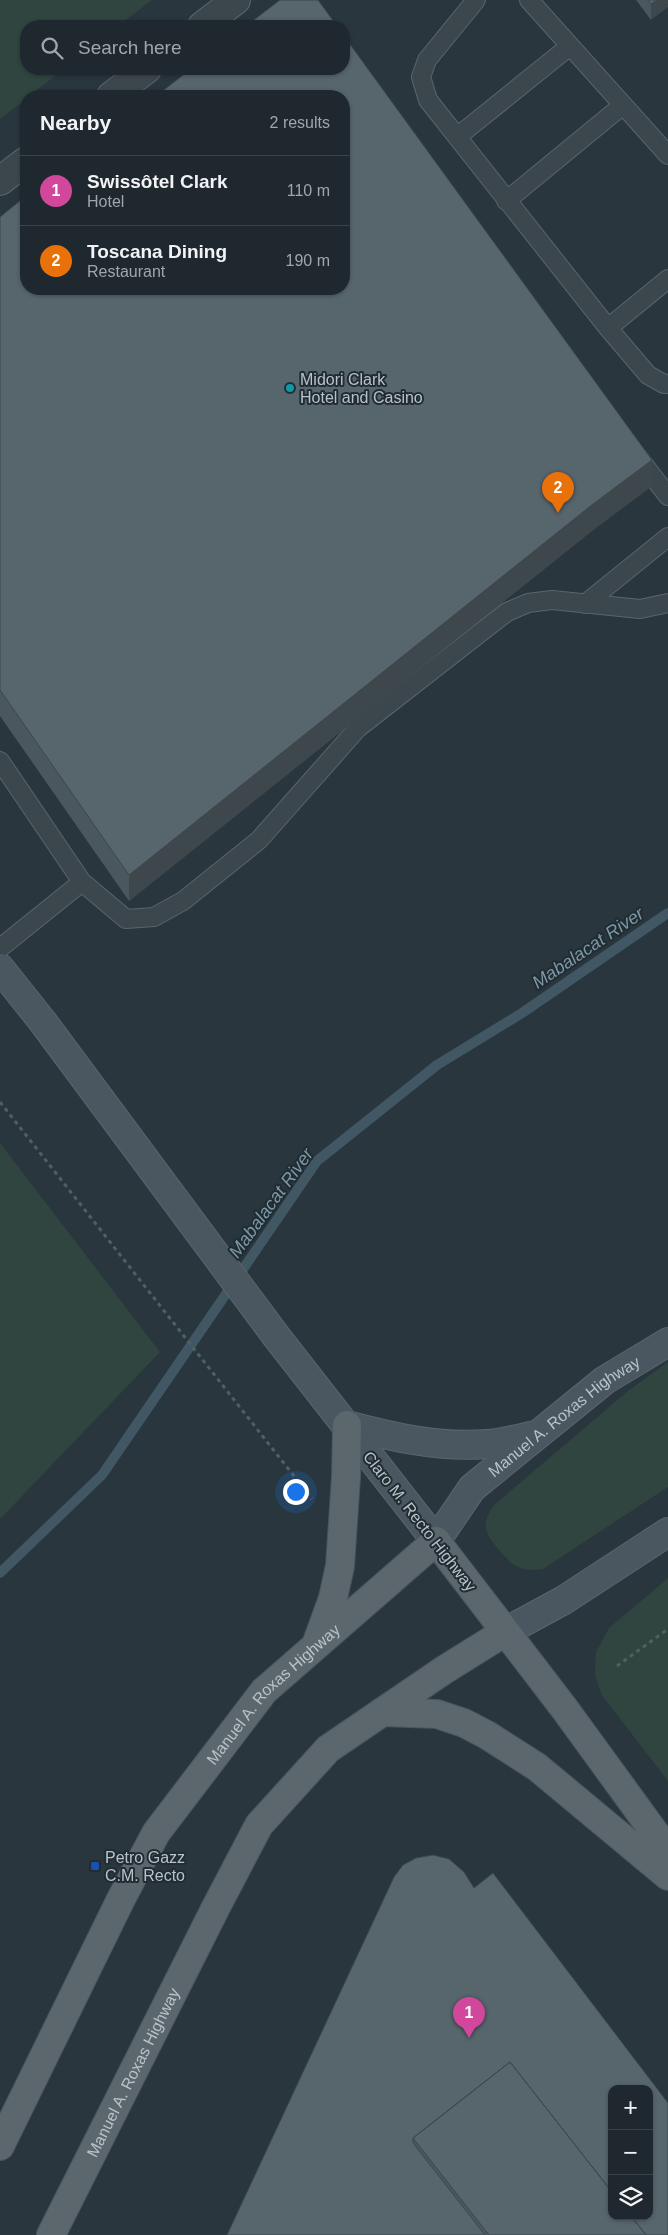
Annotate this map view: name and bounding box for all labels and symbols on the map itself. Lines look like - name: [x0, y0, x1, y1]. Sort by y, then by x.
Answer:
- place label: Midori Clark Hotel and Casino: [300, 371, 423, 406]
- marker: Midori Clark Hotel and Casino: [284, 382, 296, 394]
- pin: 2: [542, 472, 574, 513]
- water label: Mabalacat River: [528, 903, 648, 993]
- water label: Mabalacat River: [225, 1144, 318, 1261]
- street label: Manuel A. Roxas Highway: [485, 1353, 643, 1480]
- street label: Claro M. Recto Highway: [360, 1448, 479, 1595]
- your location: [283, 1479, 309, 1505]
- street label: Manuel A. Roxas Highway: [203, 1621, 343, 1768]
- place label: Petro Gazz C.M. Recto: [105, 1849, 185, 1884]
- marker: Petro Gazz C.M. Recto: [89, 1860, 101, 1872]
- street label: Manuel A. Roxas Highway: [84, 1985, 183, 2160]
- pin: 1: [453, 1997, 485, 2038]

